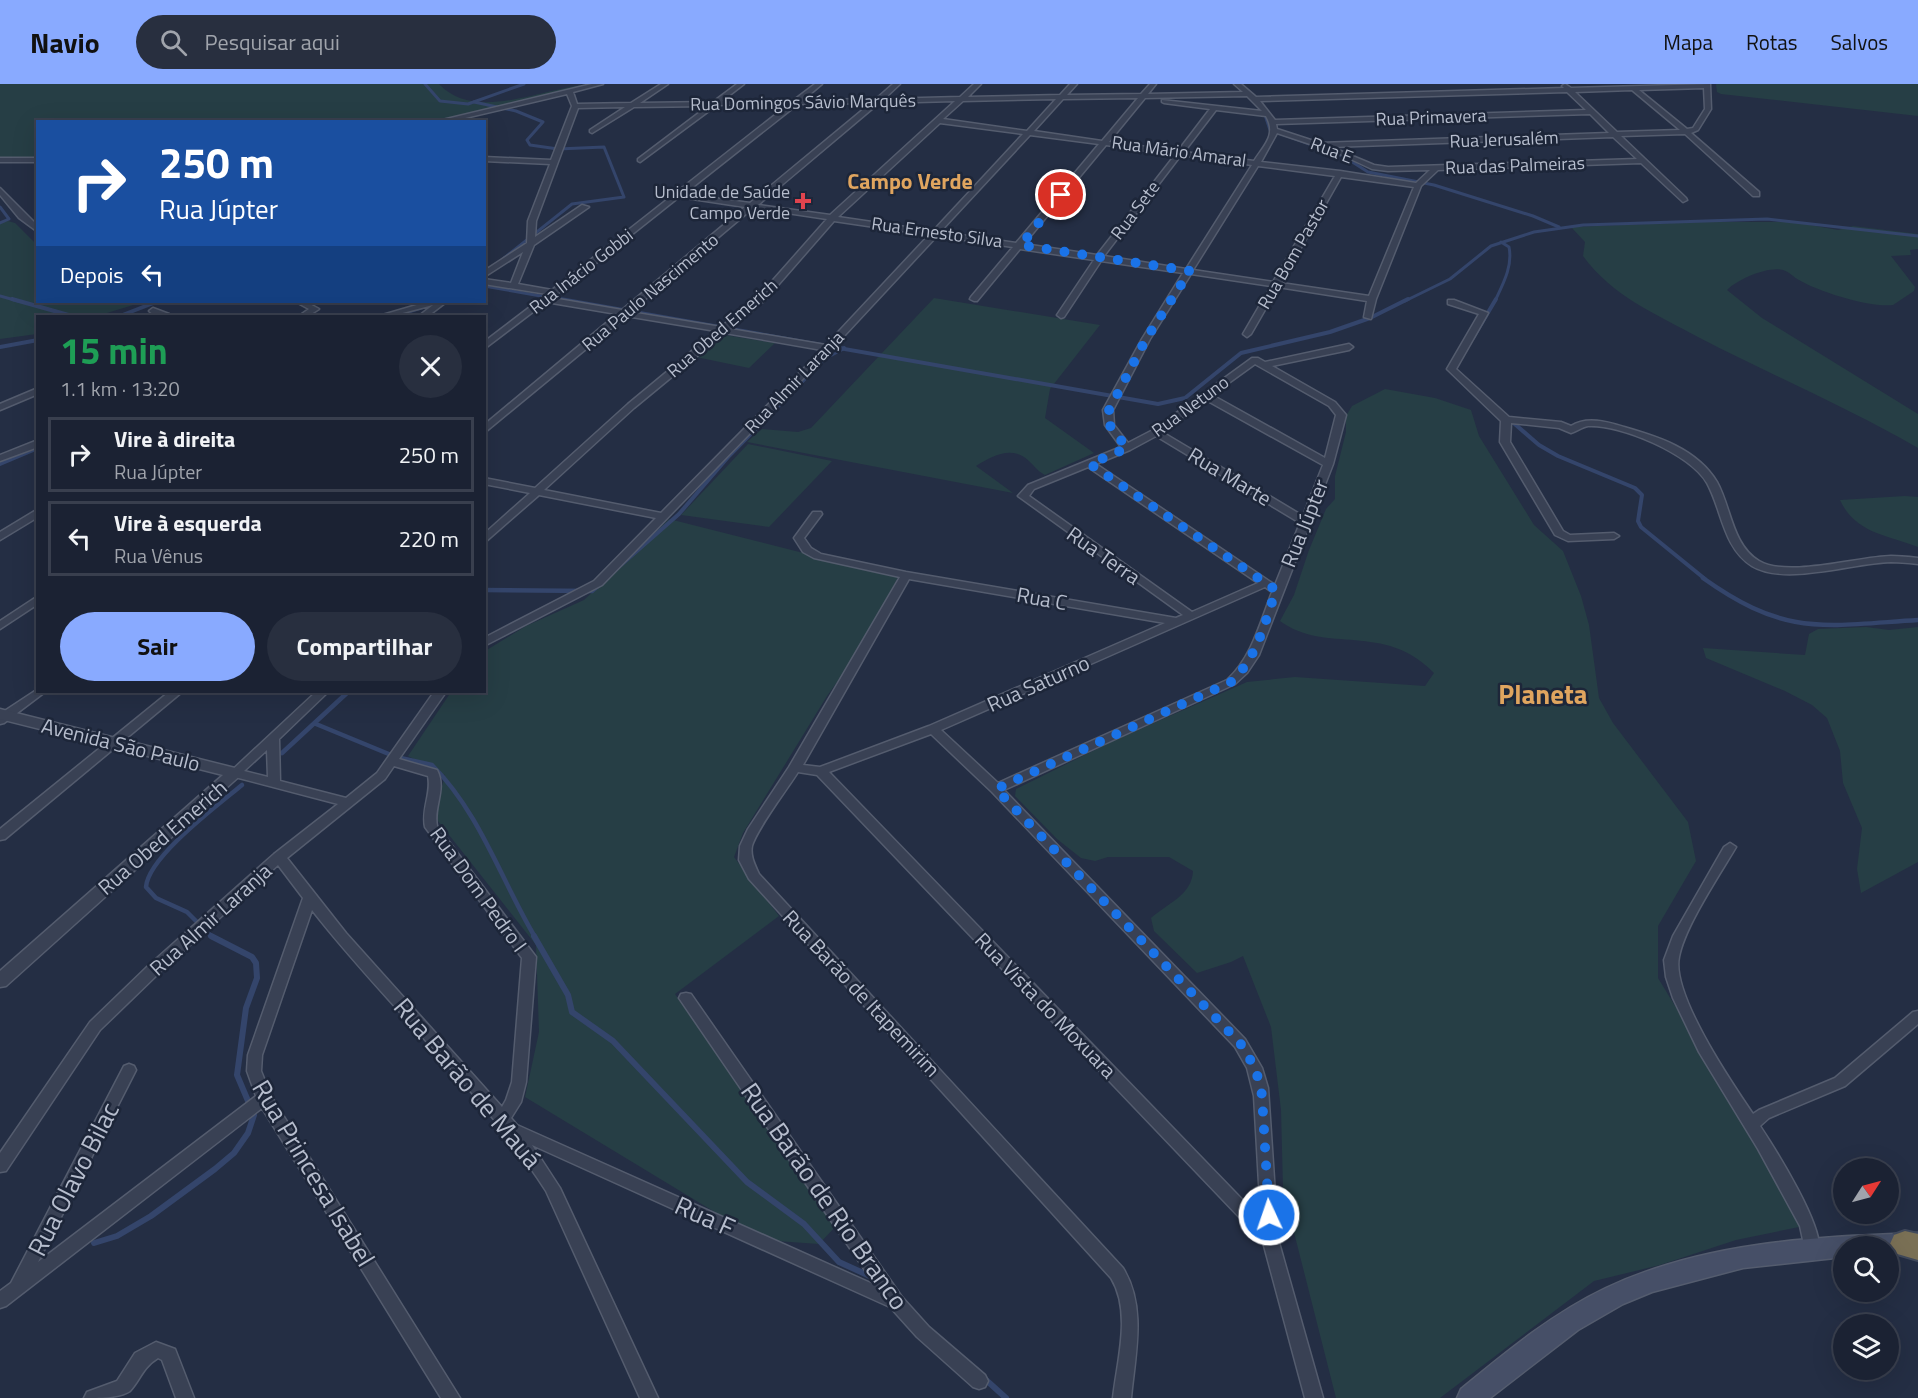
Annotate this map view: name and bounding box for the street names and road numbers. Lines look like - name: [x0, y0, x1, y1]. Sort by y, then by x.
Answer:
- street label: Rua Domingos Sávio Marquês: [690, 87, 916, 117]
- street label: Rua Primavera: [1375, 102, 1487, 132]
- street label: Rua Jerusalém: [1449, 124, 1559, 154]
- street label: Rua Mário Amaral: [1110, 128, 1248, 174]
- street label: Rua E: [1307, 130, 1357, 170]
- street label: Rua das Palmeiras: [1445, 149, 1585, 181]
- street label: Rua Sete: [1104, 175, 1166, 245]
- street label: Rua Bom Pastor: [1251, 194, 1335, 314]
- street label: Rua Ernesto Silva: [870, 209, 1004, 255]
- street label: Rua Inácio Gobbi: [523, 222, 639, 320]
- street label: Rua Paulo Nascimento: [576, 227, 724, 357]
- street label: Rua Obed Emerich: [661, 272, 783, 384]
- street label: Rua Almir Laranja: [738, 325, 850, 439]
- street label: Rua Netuno: [1146, 369, 1234, 443]
- street label: Rua Marte: [1182, 438, 1278, 514]
- street label: Rua Júpter: [1272, 474, 1336, 572]
- street label: Rua Terra: [1060, 518, 1148, 592]
- street label: Rua C: [1014, 578, 1070, 618]
- street label: Rua Saturno: [982, 646, 1094, 720]
- street label: Avenida São Paulo: [38, 709, 204, 779]
- street label: Rua Obed Emerich: [90, 772, 234, 902]
- street label: Rua Dom Pedro I: [423, 820, 535, 958]
- street label: Rua Almir Laranja: [142, 855, 279, 983]
- street label: Rua Barão de Itapemirim: [776, 902, 948, 1084]
- street label: Rua Vista do Moxuara: [968, 925, 1125, 1086]
- street label: Rua Barão de Mauá: [385, 989, 551, 1177]
- street label: Rua Princesa Isabel: [243, 1072, 385, 1274]
- street label: Rua Barão de Rio Branco: [732, 1074, 918, 1318]
- street label: Rua Olavo Bilac: [17, 1095, 129, 1263]
- street label: Rua F: [669, 1186, 741, 1246]

